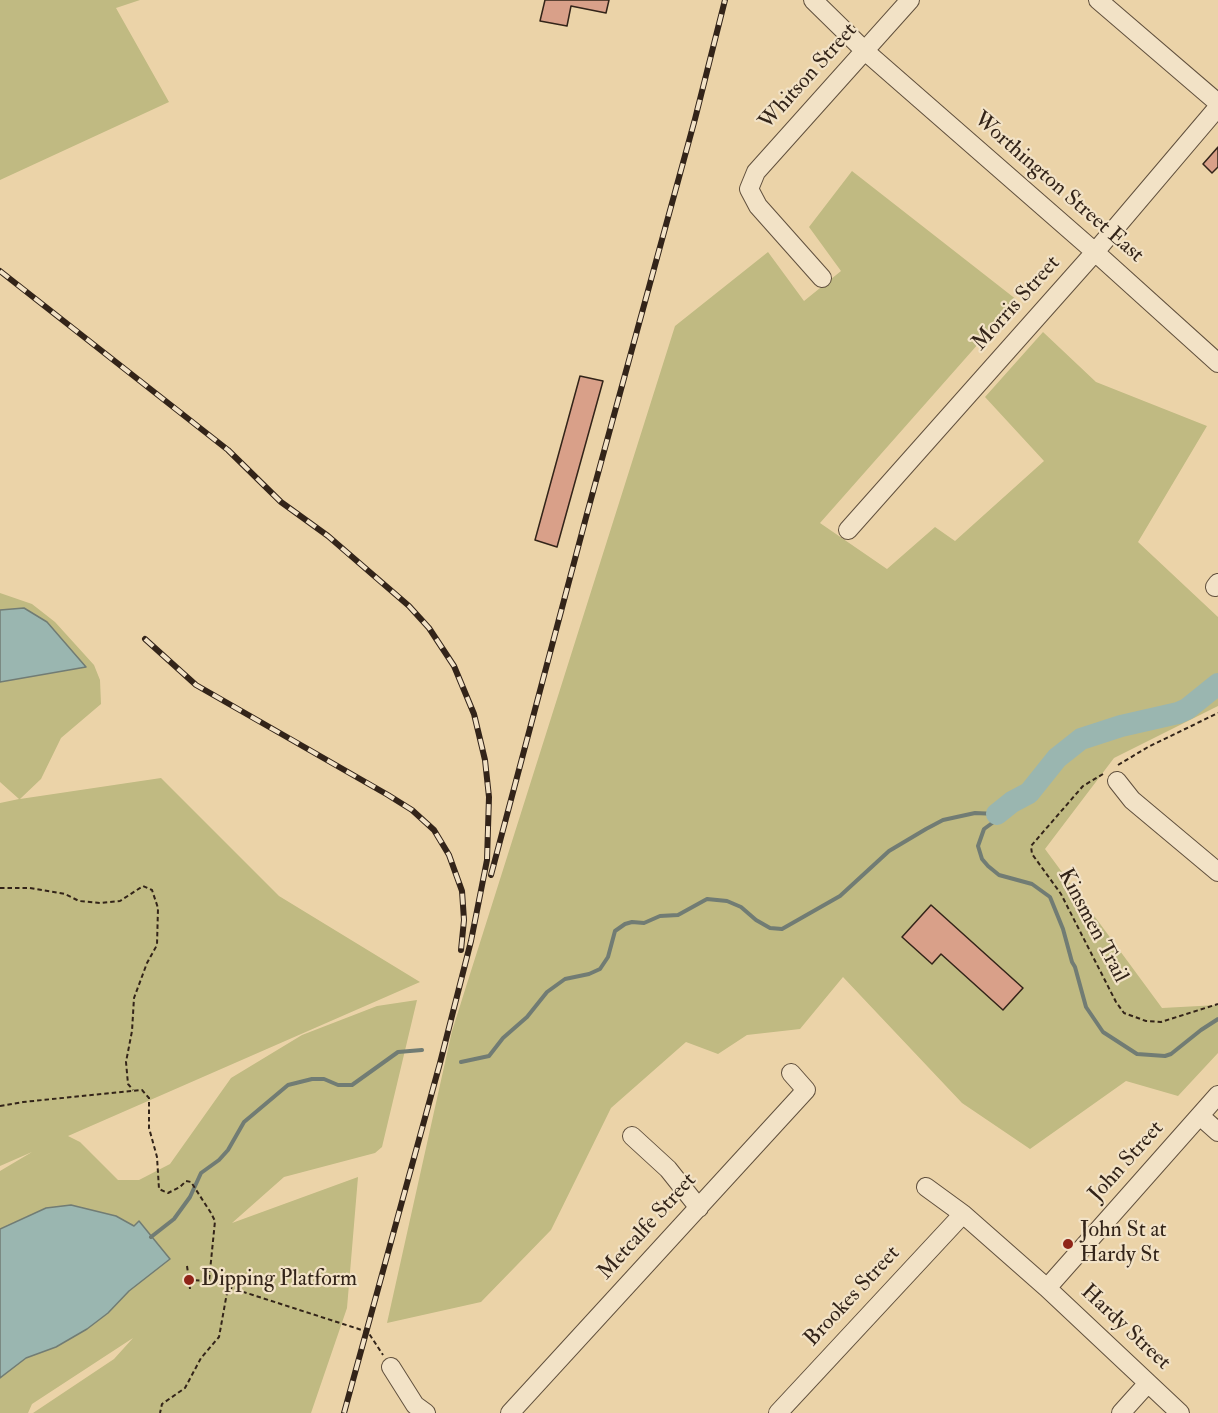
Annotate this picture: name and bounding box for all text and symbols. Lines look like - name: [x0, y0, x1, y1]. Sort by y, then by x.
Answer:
- street label: Whitson Street: [754, 18, 864, 136]
- street label: Worthington Street East: [968, 107, 1148, 269]
- street label: Morris Street: [967, 251, 1067, 357]
- street label: Kinsmen Trail: [1051, 865, 1133, 987]
- street label: John Street: [1084, 1116, 1170, 1208]
- street label: Metcalfe Street: [593, 1168, 703, 1286]
- place label: John St at Hardy St: [1080, 1218, 1167, 1270]
- marker: John St at Hardy St: [1061, 1237, 1075, 1251]
- street label: Brookes Street: [800, 1241, 906, 1353]
- place label: Dipping Platform: [201, 1267, 357, 1293]
- marker: Dipping Platform: [182, 1273, 196, 1287]
- street label: Hardy Street: [1075, 1280, 1175, 1376]

